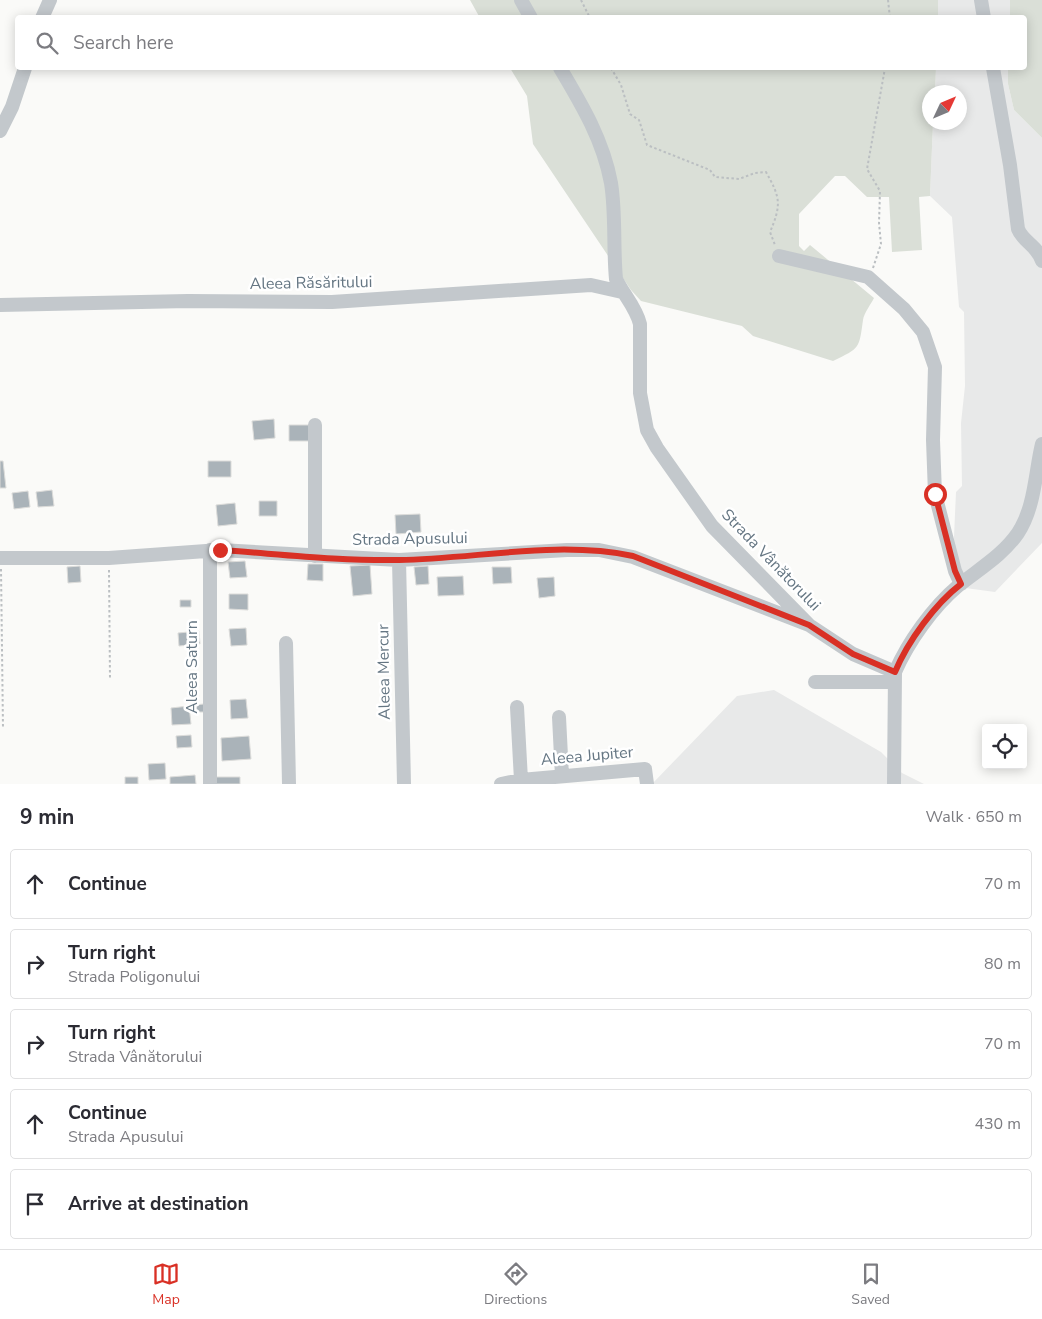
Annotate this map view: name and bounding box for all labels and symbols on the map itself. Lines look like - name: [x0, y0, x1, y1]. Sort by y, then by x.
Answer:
- north arrow: [922, 85, 967, 130]
- street label: Aleea Răsăritului: [249, 271, 373, 295]
- route start: [924, 483, 947, 506]
- street label: Strada Vânătorului: [716, 504, 826, 616]
- street label: Strada Apusului: [352, 527, 468, 551]
- route end: [209, 539, 232, 562]
- street label: Aleea Saturn: [181, 620, 203, 714]
- street label: Aleea Mercur: [372, 624, 396, 720]
- street label: Aleea Jupiter: [540, 741, 634, 771]

